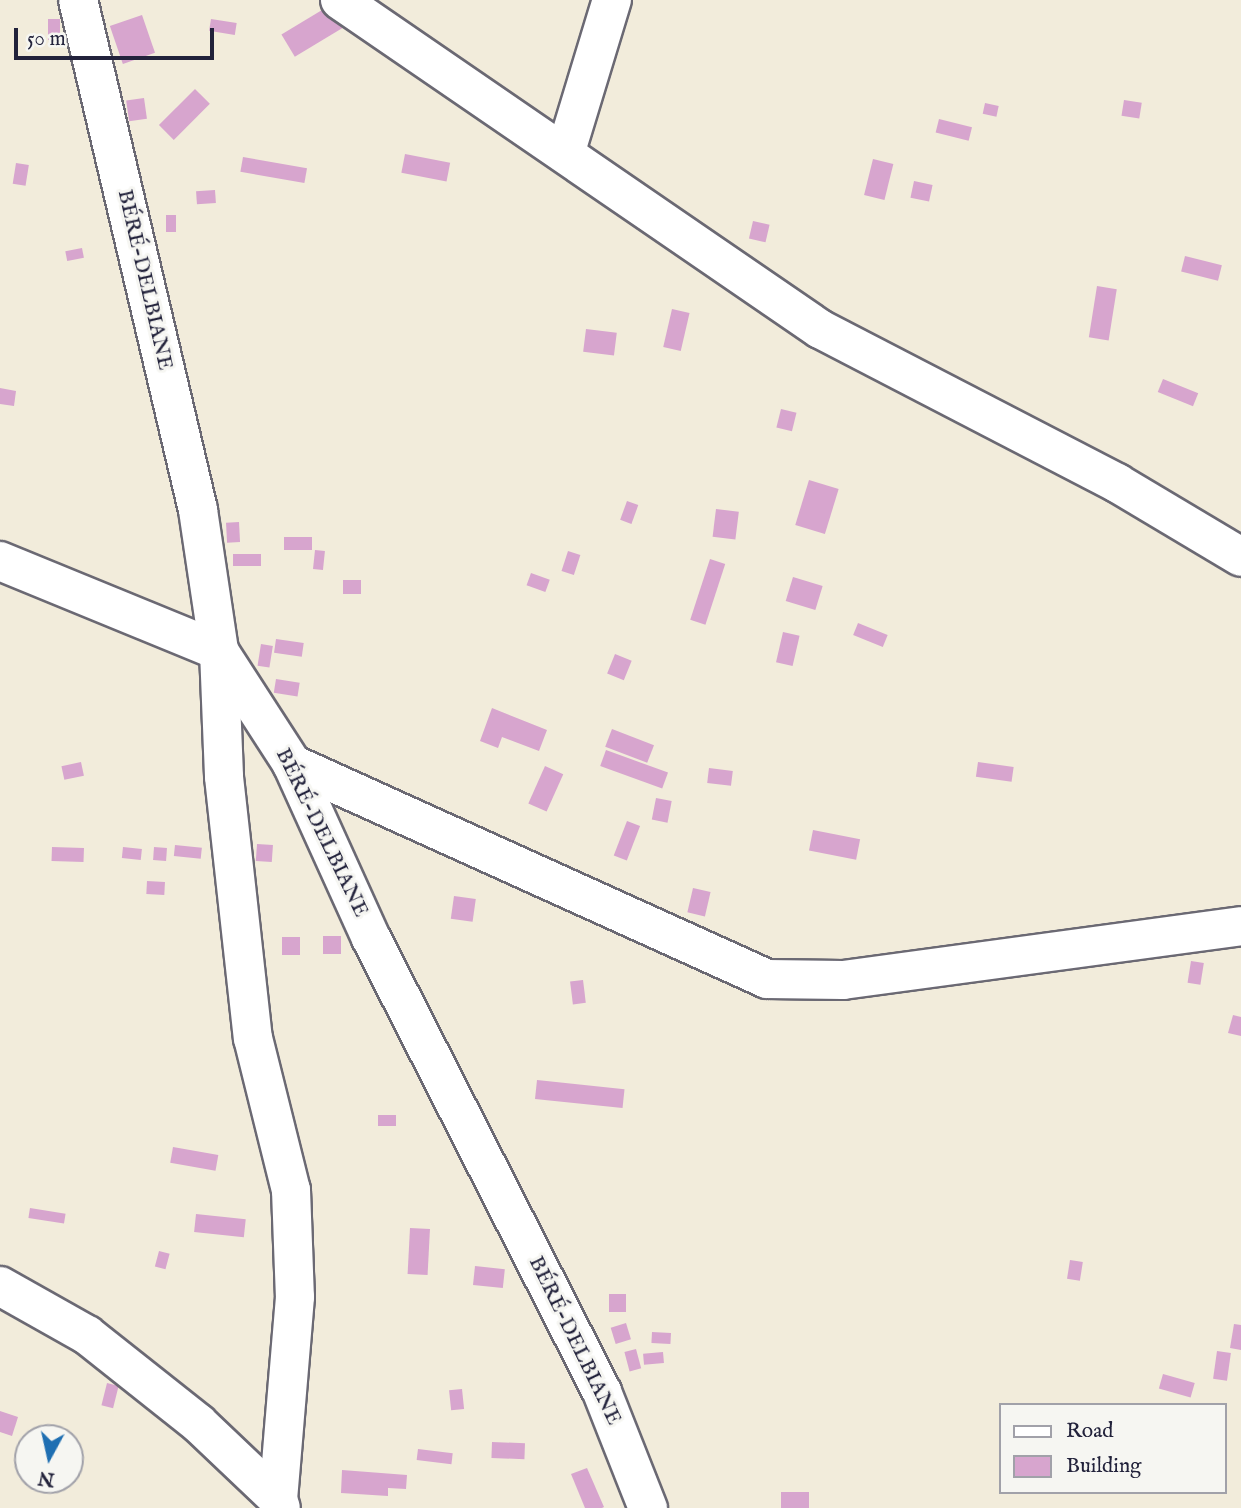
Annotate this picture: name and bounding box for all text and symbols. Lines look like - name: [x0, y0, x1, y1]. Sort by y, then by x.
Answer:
- scale bar: [18, 14, 217, 58]
- text: 50 m: [27, 26, 66, 53]
- street label: BÉRÉ-DELBIANE: [111, 187, 177, 373]
- street label: BÉRÉ-DELBIANE: [269, 745, 373, 921]
- street label: BÉRÉ-DELBIANE: [522, 1253, 626, 1429]
- legend: [1000, 1403, 1227, 1494]
- text: Road: [1066, 1418, 1113, 1445]
- north arrow: [14, 1424, 84, 1494]
- text: Building: [1066, 1453, 1141, 1480]
- text: N: [37, 1465, 56, 1491]

